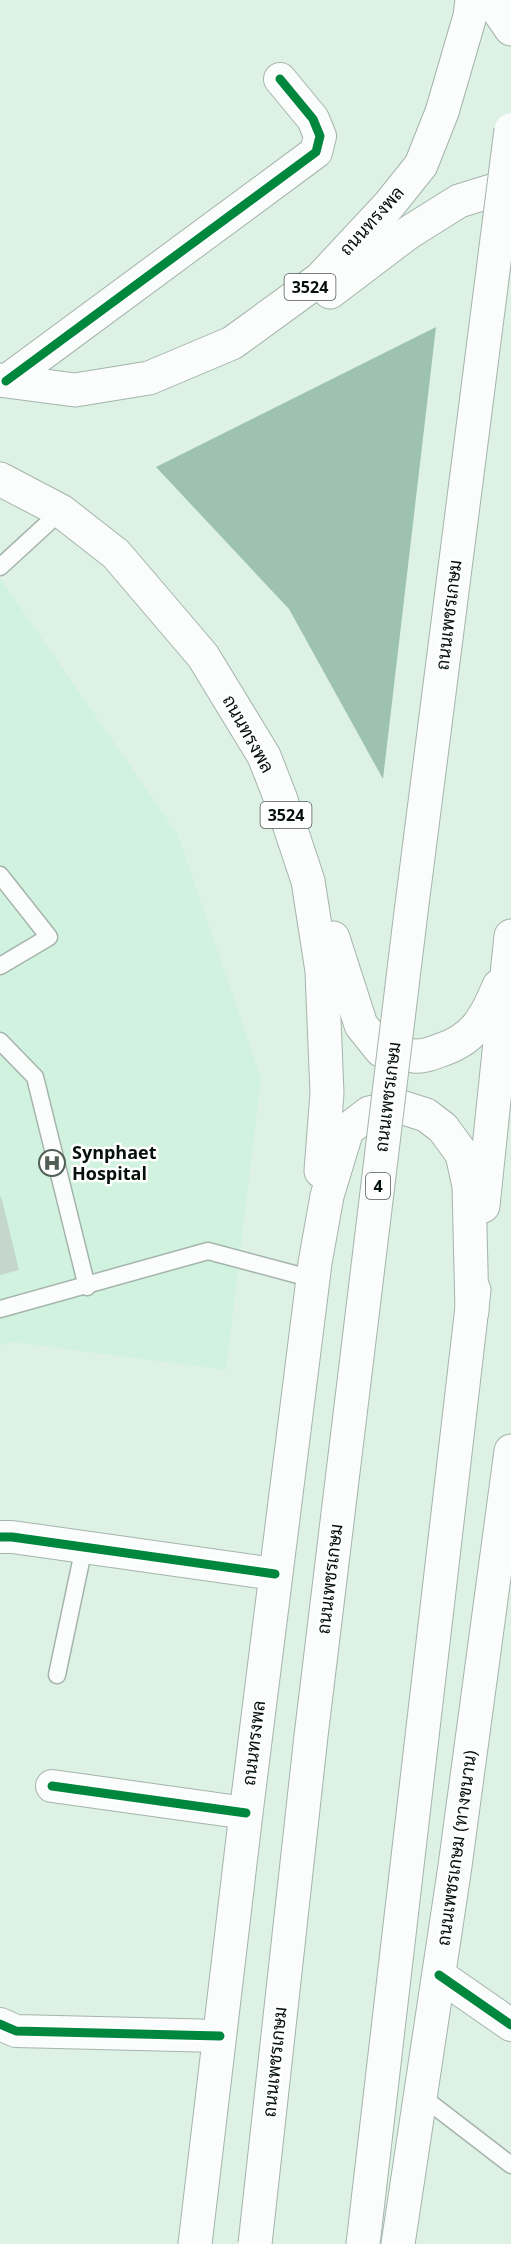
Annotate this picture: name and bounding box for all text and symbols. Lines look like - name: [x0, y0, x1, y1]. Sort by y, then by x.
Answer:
- street label: ถนนทรงพล: [334, 181, 409, 260]
- road number: 3524: [284, 274, 336, 300]
- street label: ถนนเพชรเกษม: [429, 558, 467, 671]
- street label: ถนนทรงพล: [218, 690, 280, 777]
- road number: 3524: [260, 802, 312, 828]
- street label: ถนนเพชรเกษม: [368, 1040, 406, 1153]
- place label: Synphaet Hospital: [72, 1140, 157, 1185]
- hospital icon: Synphaet Hospital: [37, 1148, 67, 1178]
- road number: 4: [366, 1173, 390, 1199]
- street label: ถนนเพชรเกษม: [310, 1522, 348, 1635]
- street label: ถนนทรงพล: [236, 1699, 270, 1787]
- street label: ถนนเพชรเกษม (ทางขนาน): [430, 1749, 482, 1947]
- street label: ถนนเพชรเกษม: [256, 2006, 292, 2118]

